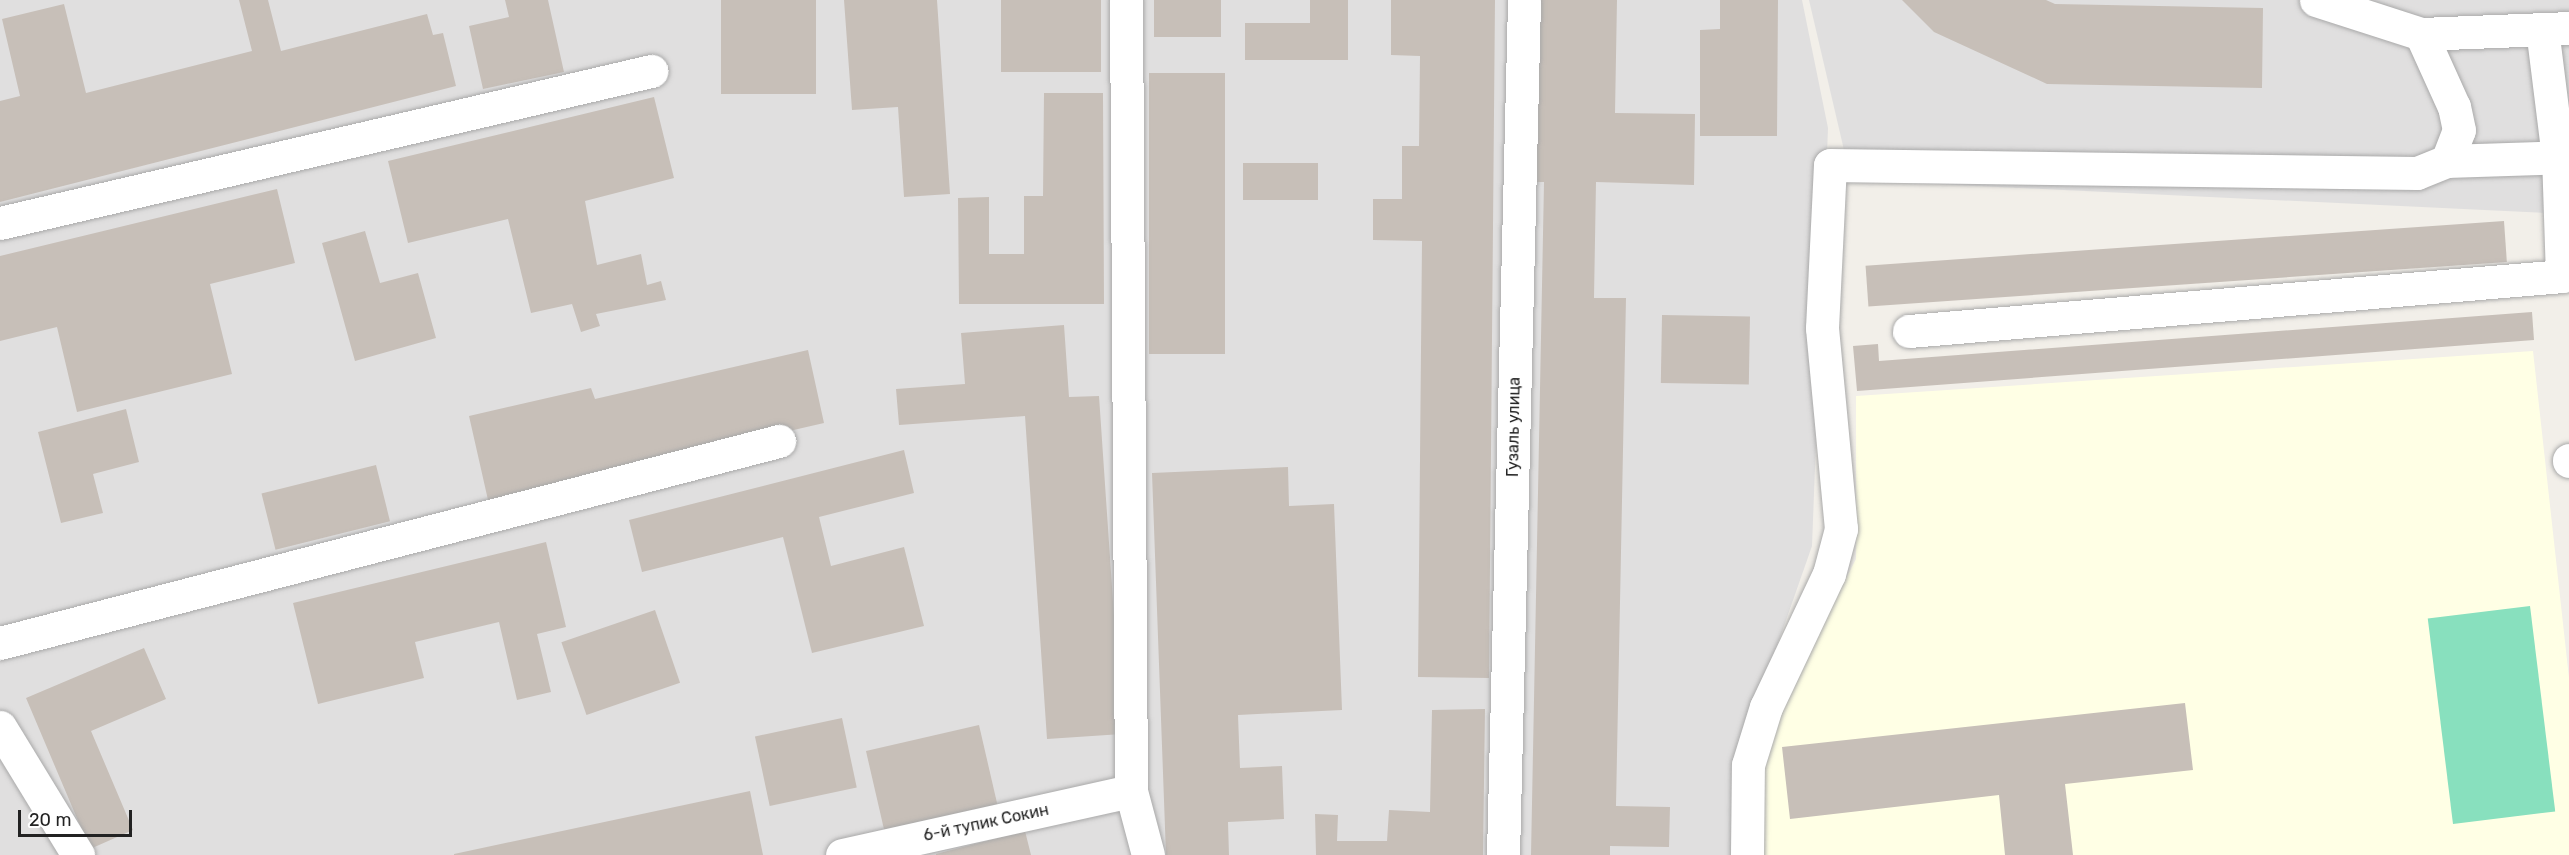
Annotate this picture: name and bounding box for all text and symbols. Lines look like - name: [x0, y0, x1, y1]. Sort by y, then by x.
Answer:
- street label: Гузаль улица: [1504, 377, 1524, 477]
- scale bar: [21, 798, 135, 836]
- street label: 6-й тупик Сокин: [922, 800, 1050, 846]
- text: 20 m: [29, 809, 71, 831]

